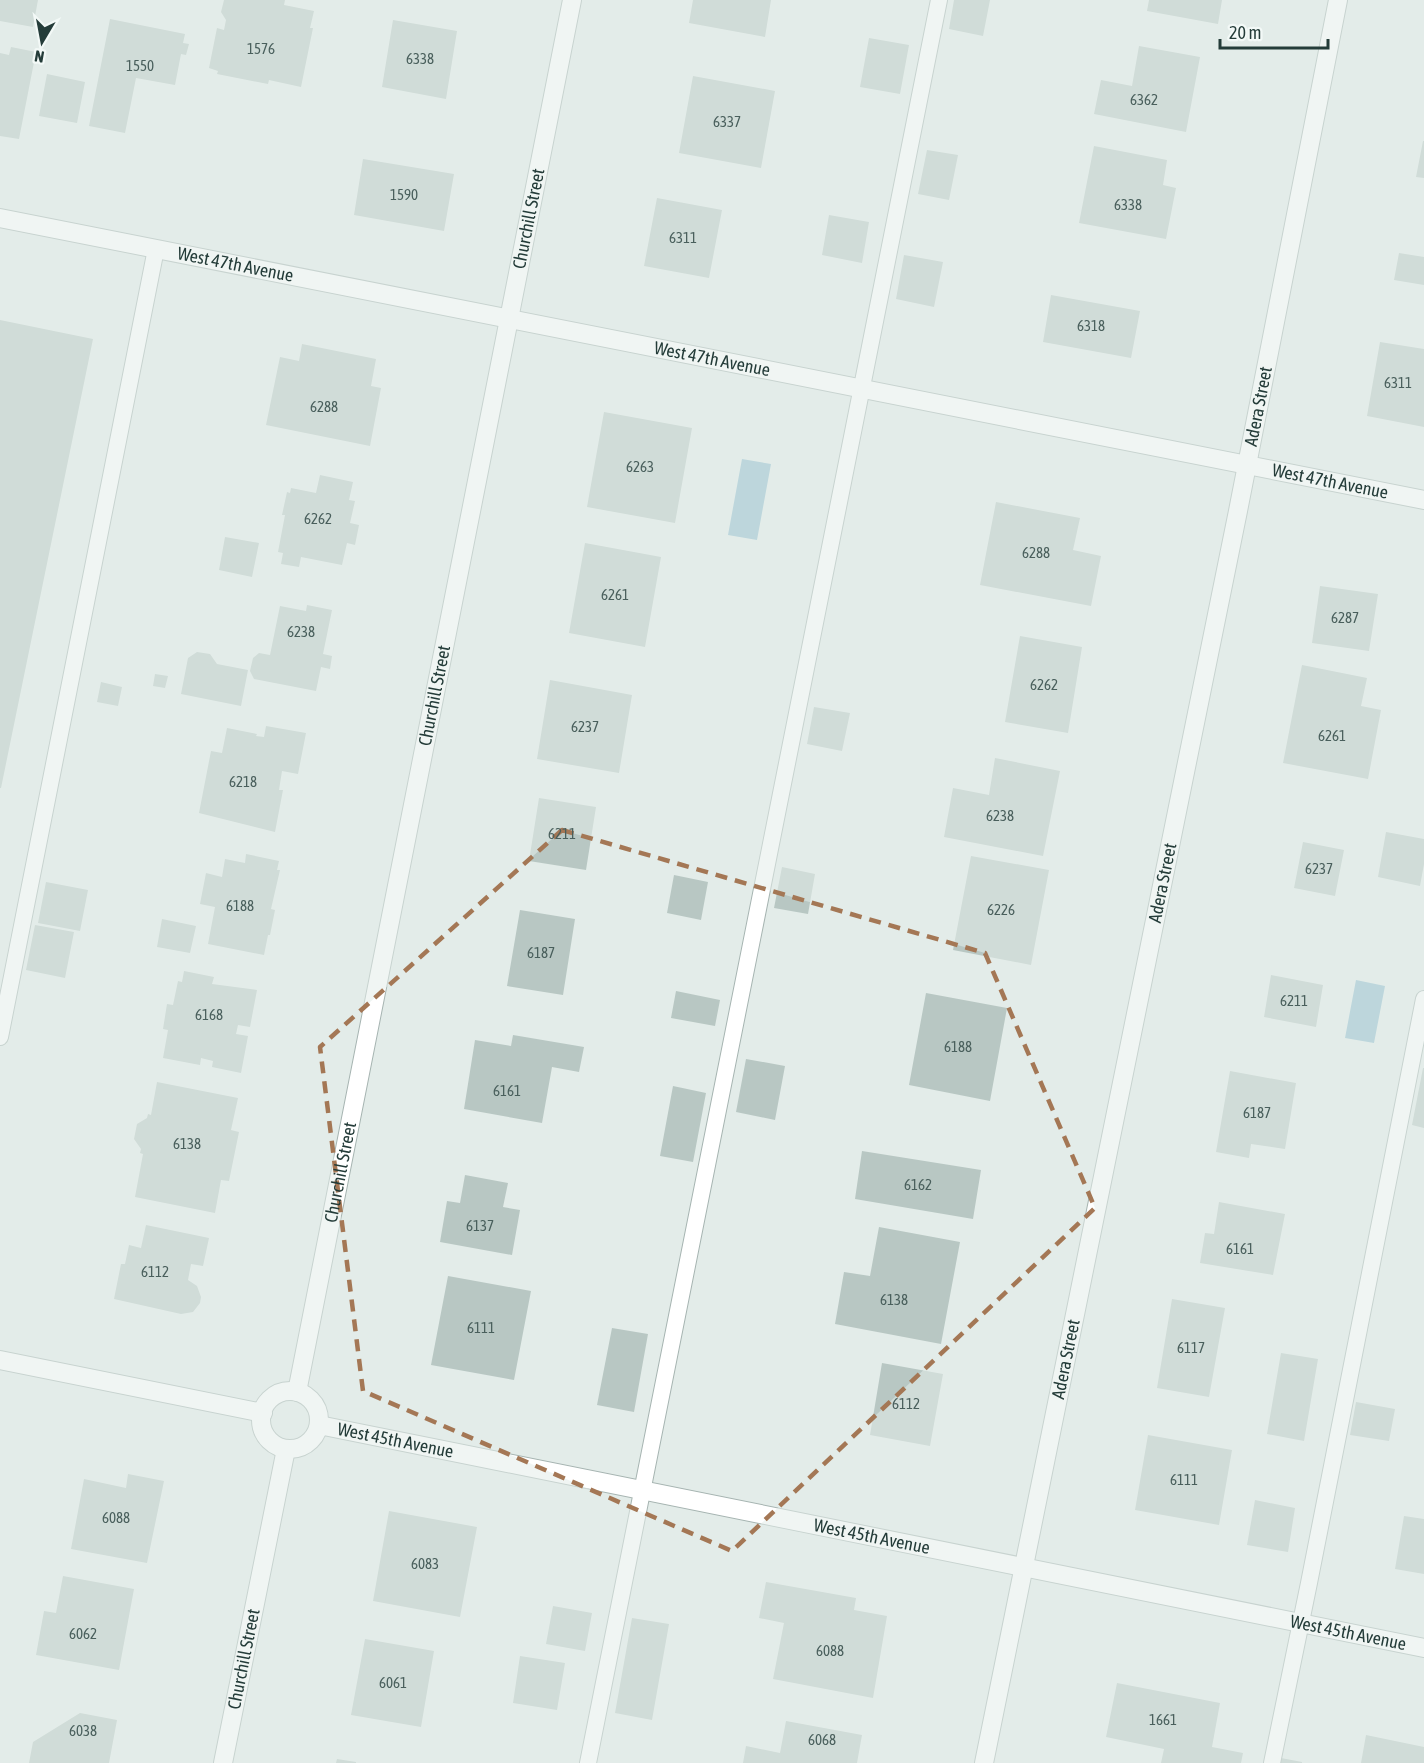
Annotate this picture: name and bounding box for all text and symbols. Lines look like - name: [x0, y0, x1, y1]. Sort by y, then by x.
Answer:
- north arrow: [12, 12, 72, 72]
- scale bar: [1220, 12, 1328, 50]
- text: 20 m: [1229, 22, 1261, 43]
- house number: 1576: [247, 40, 275, 57]
- text: N: [33, 47, 46, 66]
- house number: 6338: [406, 50, 434, 67]
- house number: 1550: [126, 57, 154, 74]
- house number: 6362: [1130, 91, 1158, 108]
- house number: 6337: [713, 113, 741, 130]
- street label: Churchill Street: [508, 167, 548, 271]
- house number: 1590: [390, 186, 418, 203]
- house number: 6338: [1114, 196, 1142, 213]
- house number: 6311: [669, 229, 697, 246]
- street label: West 47th Avenue: [176, 242, 295, 286]
- house number: 6318: [1077, 317, 1105, 334]
- street label: West 47th Avenue: [652, 337, 772, 380]
- street label: Adera Street: [1240, 365, 1276, 448]
- house number: 6311: [1384, 374, 1412, 391]
- house number: 6288: [310, 398, 338, 415]
- house number: 6263: [626, 458, 654, 475]
- street label: West 47th Avenue: [1270, 459, 1390, 503]
- house number: 6262: [304, 510, 332, 527]
- house number: 6288: [1022, 544, 1050, 561]
- house number: 6261: [601, 586, 629, 603]
- house number: 6287: [1331, 609, 1359, 626]
- house number: 6238: [287, 623, 315, 640]
- street label: Churchill Street: [414, 643, 454, 747]
- house number: 6262: [1030, 676, 1058, 693]
- house number: 6237: [571, 718, 599, 735]
- house number: 6261: [1318, 727, 1346, 744]
- house number: 6218: [229, 773, 257, 790]
- house number: 6238: [986, 807, 1014, 824]
- house number: 6211: [548, 825, 576, 842]
- street label: Adera Street: [1144, 841, 1180, 925]
- house number: 6237: [1305, 860, 1333, 877]
- house number: 6188: [226, 897, 254, 914]
- house number: 6226: [987, 901, 1015, 918]
- house number: 6187: [527, 944, 555, 961]
- house number: 6211: [1280, 992, 1308, 1009]
- house number: 6168: [195, 1006, 223, 1023]
- house number: 6188: [944, 1038, 972, 1055]
- house number: 6161: [493, 1082, 521, 1099]
- house number: 6187: [1243, 1104, 1271, 1121]
- street label: Churchill Street: [320, 1120, 360, 1224]
- house number: 6138: [173, 1135, 201, 1152]
- house number: 6162: [904, 1176, 932, 1193]
- house number: 6137: [466, 1217, 494, 1234]
- house number: 6161: [1226, 1240, 1254, 1257]
- house number: 6112: [141, 1263, 169, 1280]
- house number: 6138: [880, 1291, 908, 1308]
- street label: Adera Street: [1047, 1317, 1084, 1401]
- house number: 6111: [467, 1319, 495, 1336]
- house number: 6117: [1177, 1339, 1205, 1356]
- house number: 6112: [892, 1395, 920, 1412]
- street label: West 45th Avenue: [336, 1418, 455, 1462]
- house number: 6111: [1170, 1471, 1198, 1488]
- house number: 6088: [102, 1509, 130, 1526]
- street label: West 45th Avenue: [812, 1514, 932, 1558]
- house number: 6083: [411, 1555, 439, 1572]
- street label: Churchill Street: [223, 1607, 264, 1711]
- street label: West 45th Avenue: [1288, 1610, 1408, 1654]
- house number: 6062: [69, 1625, 97, 1642]
- house number: 6088: [816, 1642, 844, 1659]
- house number: 6061: [379, 1674, 407, 1691]
- house number: 1661: [1149, 1711, 1177, 1728]
- house number: 6038: [69, 1722, 97, 1739]
- house number: 6068: [808, 1731, 836, 1748]

